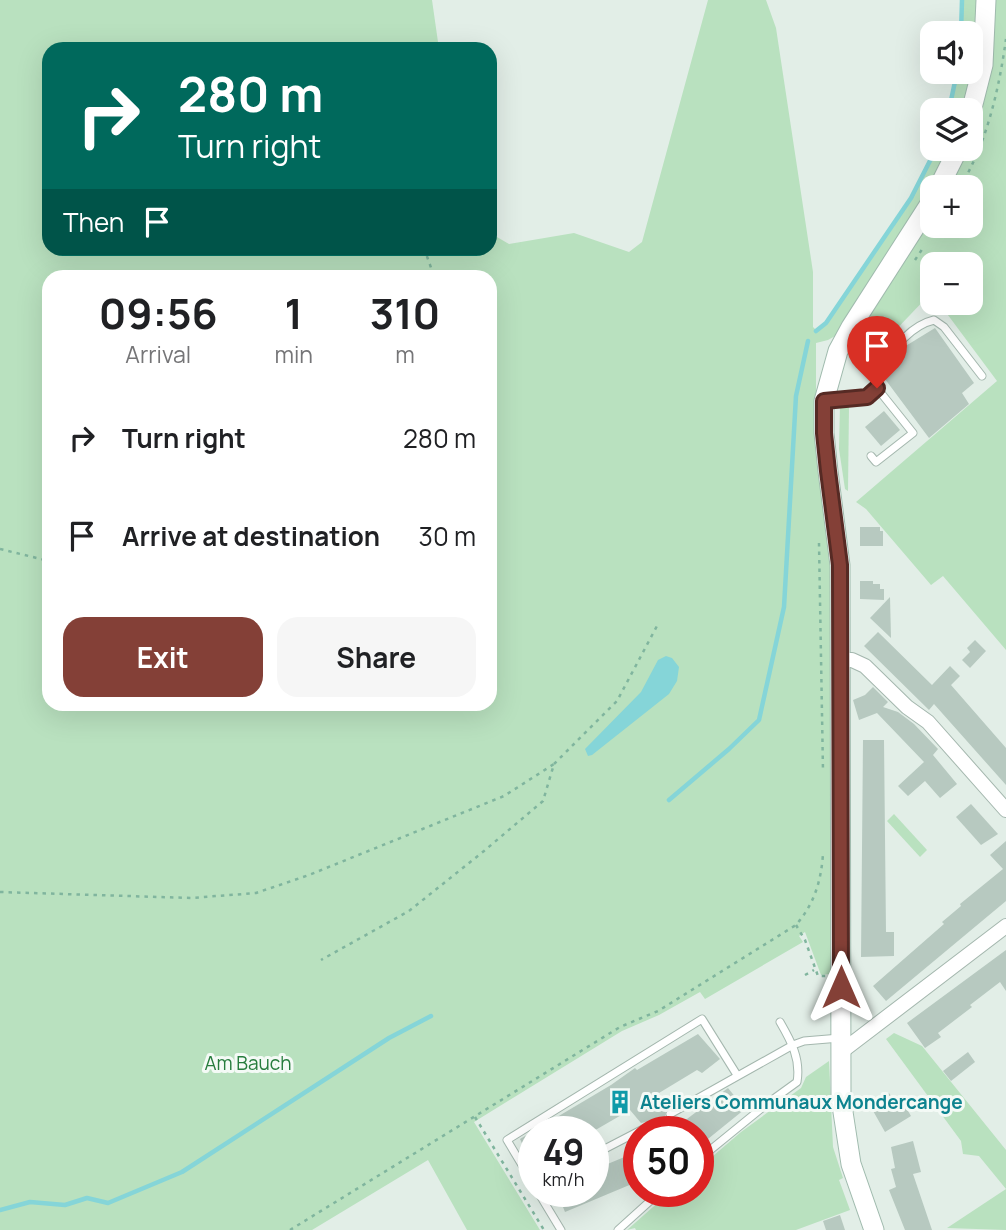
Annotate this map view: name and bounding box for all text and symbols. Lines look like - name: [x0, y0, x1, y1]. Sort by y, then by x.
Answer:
- map controls: [920, 21, 983, 315]
- button: sound: [920, 21, 983, 84]
- text: 280 m: [178, 60, 323, 127]
- icon: right: [63, 70, 154, 161]
- button: layers: [920, 98, 983, 161]
- text: Turn right: [178, 124, 321, 168]
- button: +: [920, 175, 983, 238]
- icon: arrive: [138, 203, 176, 241]
- text: Then: [63, 204, 124, 240]
- button: −: [920, 252, 983, 315]
- text: 09:56: [99, 284, 218, 342]
- text: 1: [284, 284, 303, 342]
- text: 310: [370, 284, 440, 342]
- pin: [847, 316, 907, 388]
- icon: arrive: [858, 327, 896, 365]
- text: Arrival: [125, 338, 191, 370]
- text: min: [274, 338, 313, 370]
- text: m: [395, 338, 415, 370]
- icon: right: [63, 419, 101, 457]
- text: Turn right: [122, 420, 246, 456]
- text: 280 m: [403, 420, 476, 456]
- icon: arrive: [63, 517, 101, 555]
- text: Arrive at destination: [122, 518, 380, 554]
- text: 30 m: [419, 518, 476, 554]
- button: Exit: [63, 617, 263, 697]
- button: Share: [277, 617, 476, 697]
- position arrow: [804, 950, 878, 1024]
- park label: Am Bauch: [204, 1050, 292, 1076]
- building icon: Ateliers Communaux Mondercange: [606, 1088, 634, 1116]
- place label: Ateliers Communaux Mondercange: [640, 1089, 963, 1115]
- speed limit sign: 50: [623, 1116, 714, 1207]
- text: 49: [542, 1128, 585, 1176]
- text: km/h: [543, 1167, 584, 1191]

